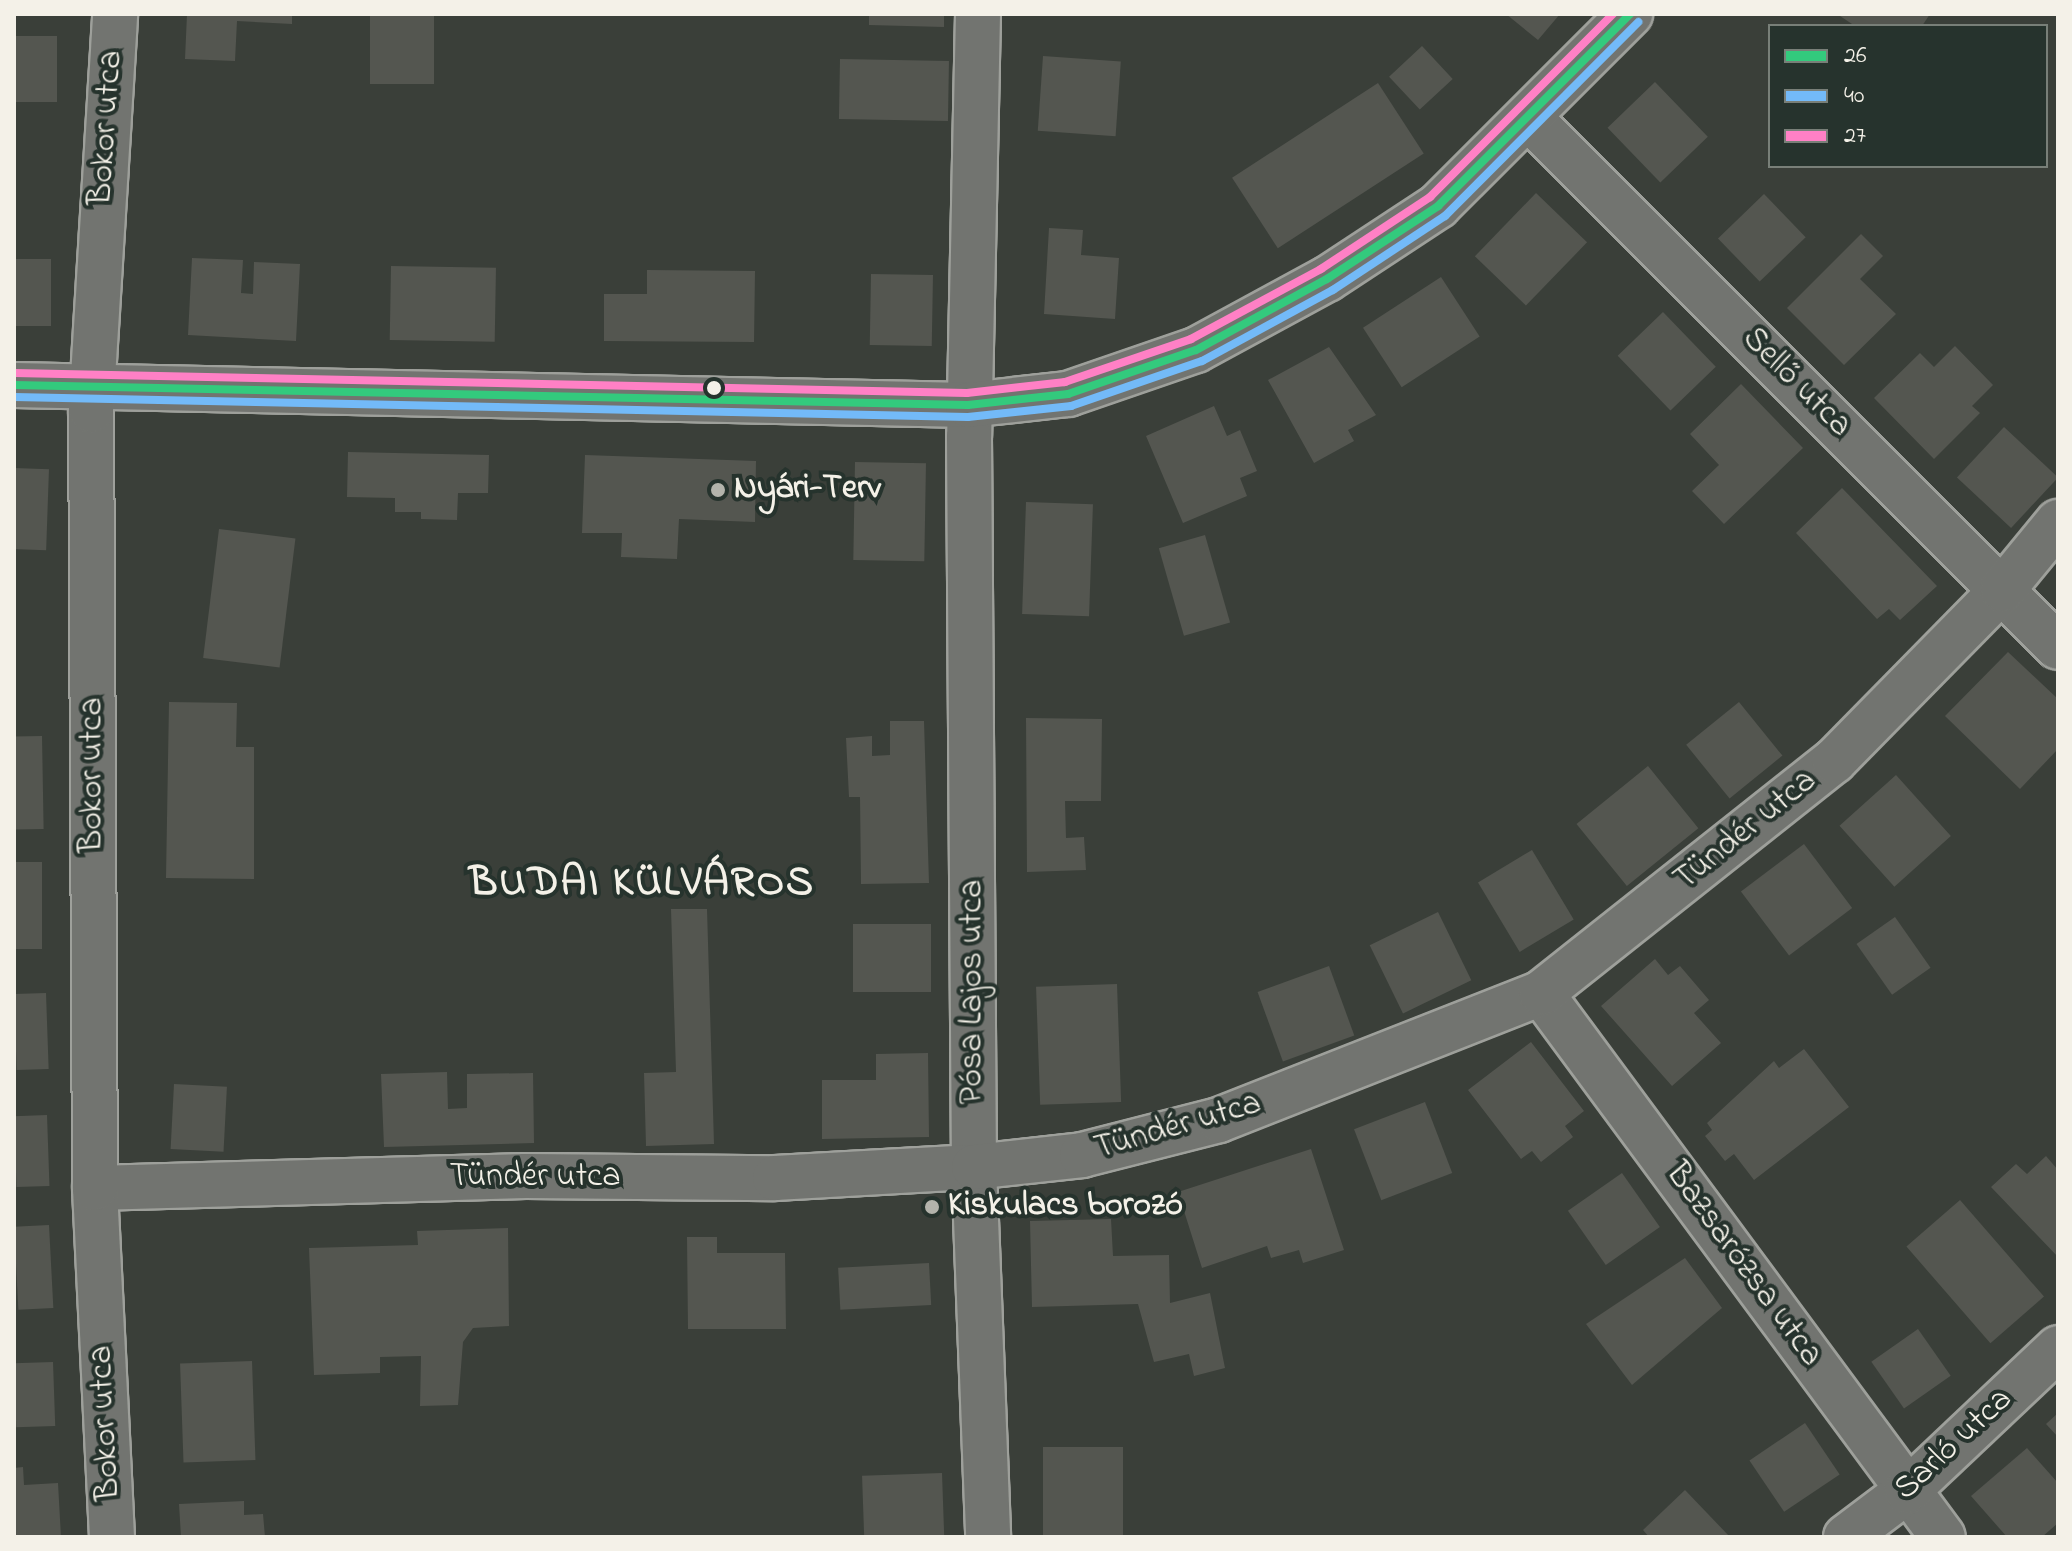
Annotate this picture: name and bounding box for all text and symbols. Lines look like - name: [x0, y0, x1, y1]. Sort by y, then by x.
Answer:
- legend: [1768, 24, 2048, 168]
- text: 26: [1844, 39, 1867, 74]
- street label: Bokor utca: [81, 49, 133, 207]
- text: 40: [1844, 79, 1864, 114]
- text: 27: [1844, 119, 1866, 154]
- street label: Sellő utca: [1732, 319, 1860, 447]
- unlabelled marker: [706, 380, 722, 396]
- place label: Nyári-Terv: [734, 470, 881, 510]
- marker: Nyári-Terv: [709, 481, 727, 499]
- street label: Bokor utca: [73, 697, 113, 853]
- street label: Tündér utca: [1667, 761, 1825, 901]
- district label: BUDAI KÜLVÁROS: [469, 859, 815, 909]
- street label: Pósa Lajos utca: [953, 880, 993, 1104]
- street label: Tündér utca: [1090, 1084, 1266, 1170]
- street label: Bazsarózsa utca: [1655, 1155, 1831, 1375]
- street label: Tündér utca: [449, 1158, 621, 1198]
- place label: Kiskulacs borozó: [948, 1187, 1183, 1227]
- marker: Kiskulacs borozó: [923, 1198, 941, 1216]
- street label: Bokor utca: [82, 1344, 130, 1502]
- street label: Sarló utca: [1886, 1380, 2022, 1510]

